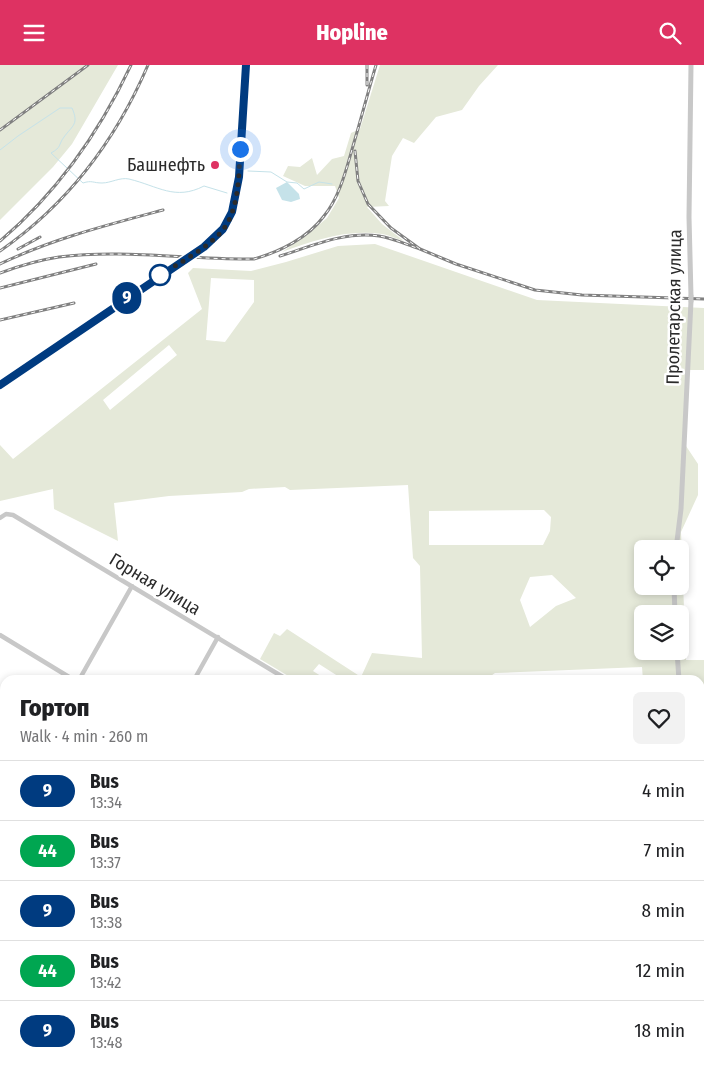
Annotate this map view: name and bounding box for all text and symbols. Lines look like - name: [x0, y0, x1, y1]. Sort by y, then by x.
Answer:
- icon: menu: [20, 19, 48, 47]
- text: Hopline: [316, 19, 388, 46]
- icon: search: [656, 19, 684, 47]
- your location: [228, 137, 253, 162]
- place label: Башнефть: [127, 154, 205, 176]
- marker: Башнефть: [209, 159, 221, 171]
- street label: Пролетарская улица: [662, 229, 686, 385]
- unlabelled marker: [149, 264, 171, 286]
- line badge: 9: [111, 282, 143, 314]
- text: 9: [122, 287, 132, 309]
- map controls: [634, 540, 689, 660]
- button: locate: [634, 540, 689, 595]
- street label: Горная улица: [106, 548, 205, 620]
- button: layers: [634, 605, 689, 660]
- button: heart: [633, 692, 685, 744]
- text: Гортоп: [20, 694, 90, 722]
- text: Walk · 4 min · 260 m: [20, 727, 148, 746]
- text: Bus: [90, 770, 119, 793]
- text: 4 min: [642, 779, 685, 802]
- text: 9: [43, 780, 52, 802]
- text: 13:34: [90, 793, 122, 812]
- text: Bus: [90, 830, 119, 853]
- text: 7 min: [643, 839, 685, 862]
- text: 44: [38, 840, 57, 862]
- text: 13:37: [90, 853, 121, 872]
- text: Bus: [90, 890, 119, 913]
- text: 8 min: [642, 899, 685, 922]
- text: 9: [43, 900, 52, 922]
- text: 13:38: [90, 913, 122, 932]
- text: Bus: [90, 950, 119, 973]
- text: 12 min: [635, 959, 685, 982]
- text: 44: [38, 960, 57, 982]
- text: 13:42: [90, 973, 121, 992]
- text: Bus: [90, 1010, 119, 1033]
- text: 18 min: [634, 1019, 685, 1042]
- text: 9: [43, 1020, 52, 1042]
- text: 13:48: [90, 1033, 123, 1052]

